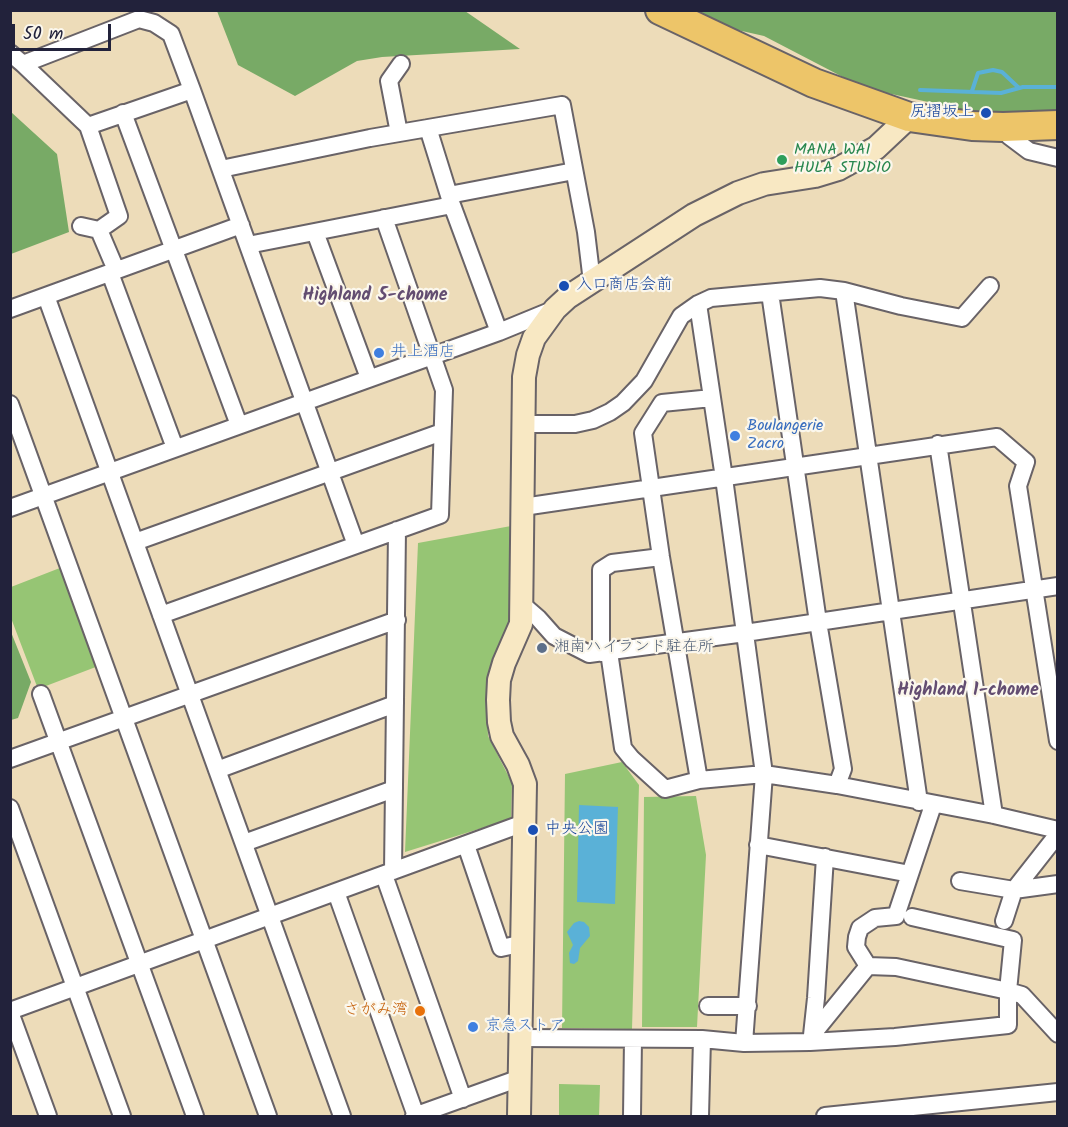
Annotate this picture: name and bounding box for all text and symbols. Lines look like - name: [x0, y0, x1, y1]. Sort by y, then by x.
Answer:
- scale bar: [15, 12, 114, 50]
- text: 50 m: [23, 20, 63, 49]
- place label: 尻摺坂上: [910, 103, 974, 123]
- marker: 尻摺坂上: [979, 106, 993, 120]
- place label: MANA WAI HULA STUDIO: [794, 141, 891, 179]
- marker: MANA WAI HULA STUDIO: [775, 153, 789, 167]
- place label: 入口商店会前: [576, 276, 672, 296]
- marker: 入口商店会前: [557, 279, 571, 293]
- district label: Highland 5-chome: [302, 286, 448, 308]
- place label: 井上酒店: [391, 343, 455, 363]
- marker: 井上酒店: [372, 346, 386, 360]
- place label: Boulangerie Zacro: [747, 417, 823, 455]
- marker: Boulangerie Zacro: [728, 429, 742, 443]
- place label: 湘南ハイランド駐在所: [554, 638, 714, 658]
- marker: 湘南ハイランド駐在所: [535, 641, 549, 655]
- district label: Highland 1-chome: [897, 681, 1039, 703]
- place label: 中央公園: [545, 820, 609, 840]
- marker: 中央公園: [526, 823, 540, 837]
- place label: さがみ湾: [344, 1001, 408, 1021]
- marker: さがみ湾: [413, 1004, 427, 1018]
- place label: 京急ストア: [485, 1017, 565, 1037]
- marker: 京急ストア: [466, 1020, 480, 1034]

